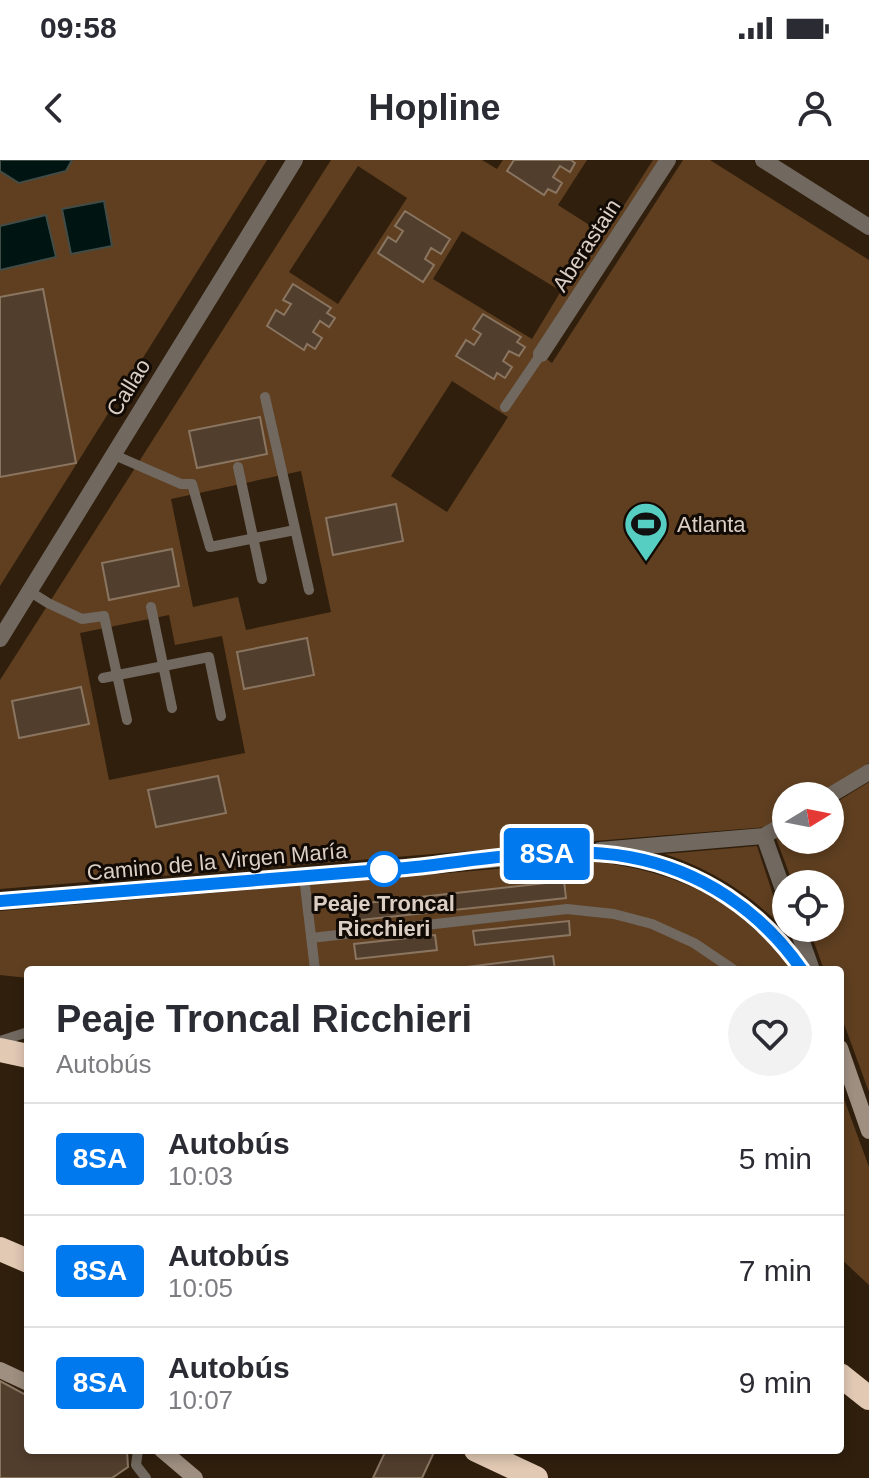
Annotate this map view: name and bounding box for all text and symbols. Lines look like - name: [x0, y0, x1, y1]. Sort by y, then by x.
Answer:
- text: 09:58: [40, 11, 117, 44]
- icon: back: [32, 86, 76, 130]
- icon: person: [793, 86, 837, 130]
- text: Hopline: [369, 87, 501, 128]
- street label: Aberastain: [547, 194, 626, 296]
- street label: Callao: [101, 354, 156, 420]
- sports icon: Atlanta: [622, 500, 670, 563]
- place label: Atlanta: [677, 512, 746, 537]
- north arrow: [772, 782, 844, 854]
- map controls: [772, 782, 844, 942]
- line badge: 8SA: [501, 828, 593, 880]
- street label: Camino de la Virgen María: [86, 838, 349, 885]
- text: 8SA: [520, 838, 574, 869]
- marker: Peaje Troncal Ricchieri: [367, 852, 401, 886]
- button: locate: [772, 870, 844, 942]
- place label: Peaje Troncal Ricchieri: [313, 891, 455, 941]
- button: heart: [728, 992, 812, 1076]
- text: Peaje Troncal Ricchieri: [56, 998, 472, 1040]
- text: Autobús: [56, 1049, 151, 1079]
- text: Autobús: [168, 1127, 290, 1160]
- text: 5 min: [739, 1142, 812, 1175]
- text: 8SA: [73, 1143, 127, 1174]
- text: 10:03: [168, 1161, 233, 1191]
- text: Autobús: [168, 1239, 290, 1272]
- text: 7 min: [739, 1254, 812, 1287]
- text: 8SA: [73, 1255, 127, 1286]
- text: 10:05: [168, 1273, 233, 1303]
- text: Autobús: [168, 1351, 290, 1384]
- text: 9 min: [739, 1366, 812, 1399]
- text: 8SA: [73, 1367, 127, 1398]
- text: 10:07: [168, 1385, 233, 1415]

